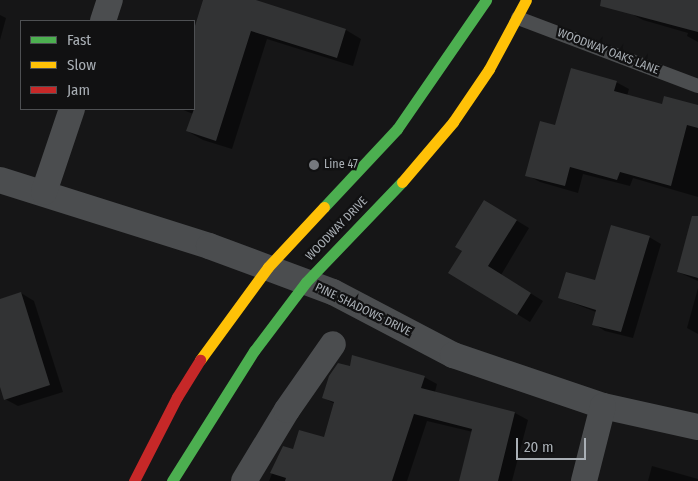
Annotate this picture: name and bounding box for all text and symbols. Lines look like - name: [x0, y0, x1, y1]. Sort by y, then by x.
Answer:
- legend: [20, 20, 195, 110]
- street label: WOODWAY OAKS LANE: [555, 26, 661, 78]
- text: Fast: [67, 31, 91, 49]
- text: Slow: [67, 56, 96, 74]
- text: Jam: [67, 81, 90, 99]
- place label: Line 47: [324, 158, 358, 172]
- marker: Line 47: [308, 159, 320, 171]
- street label: WOODWAY DRIVE: [303, 194, 371, 264]
- street label: PINE SHADOWS DRIVE: [313, 280, 413, 340]
- scale bar: [518, 428, 588, 460]
- text: 20 m: [524, 438, 554, 456]

